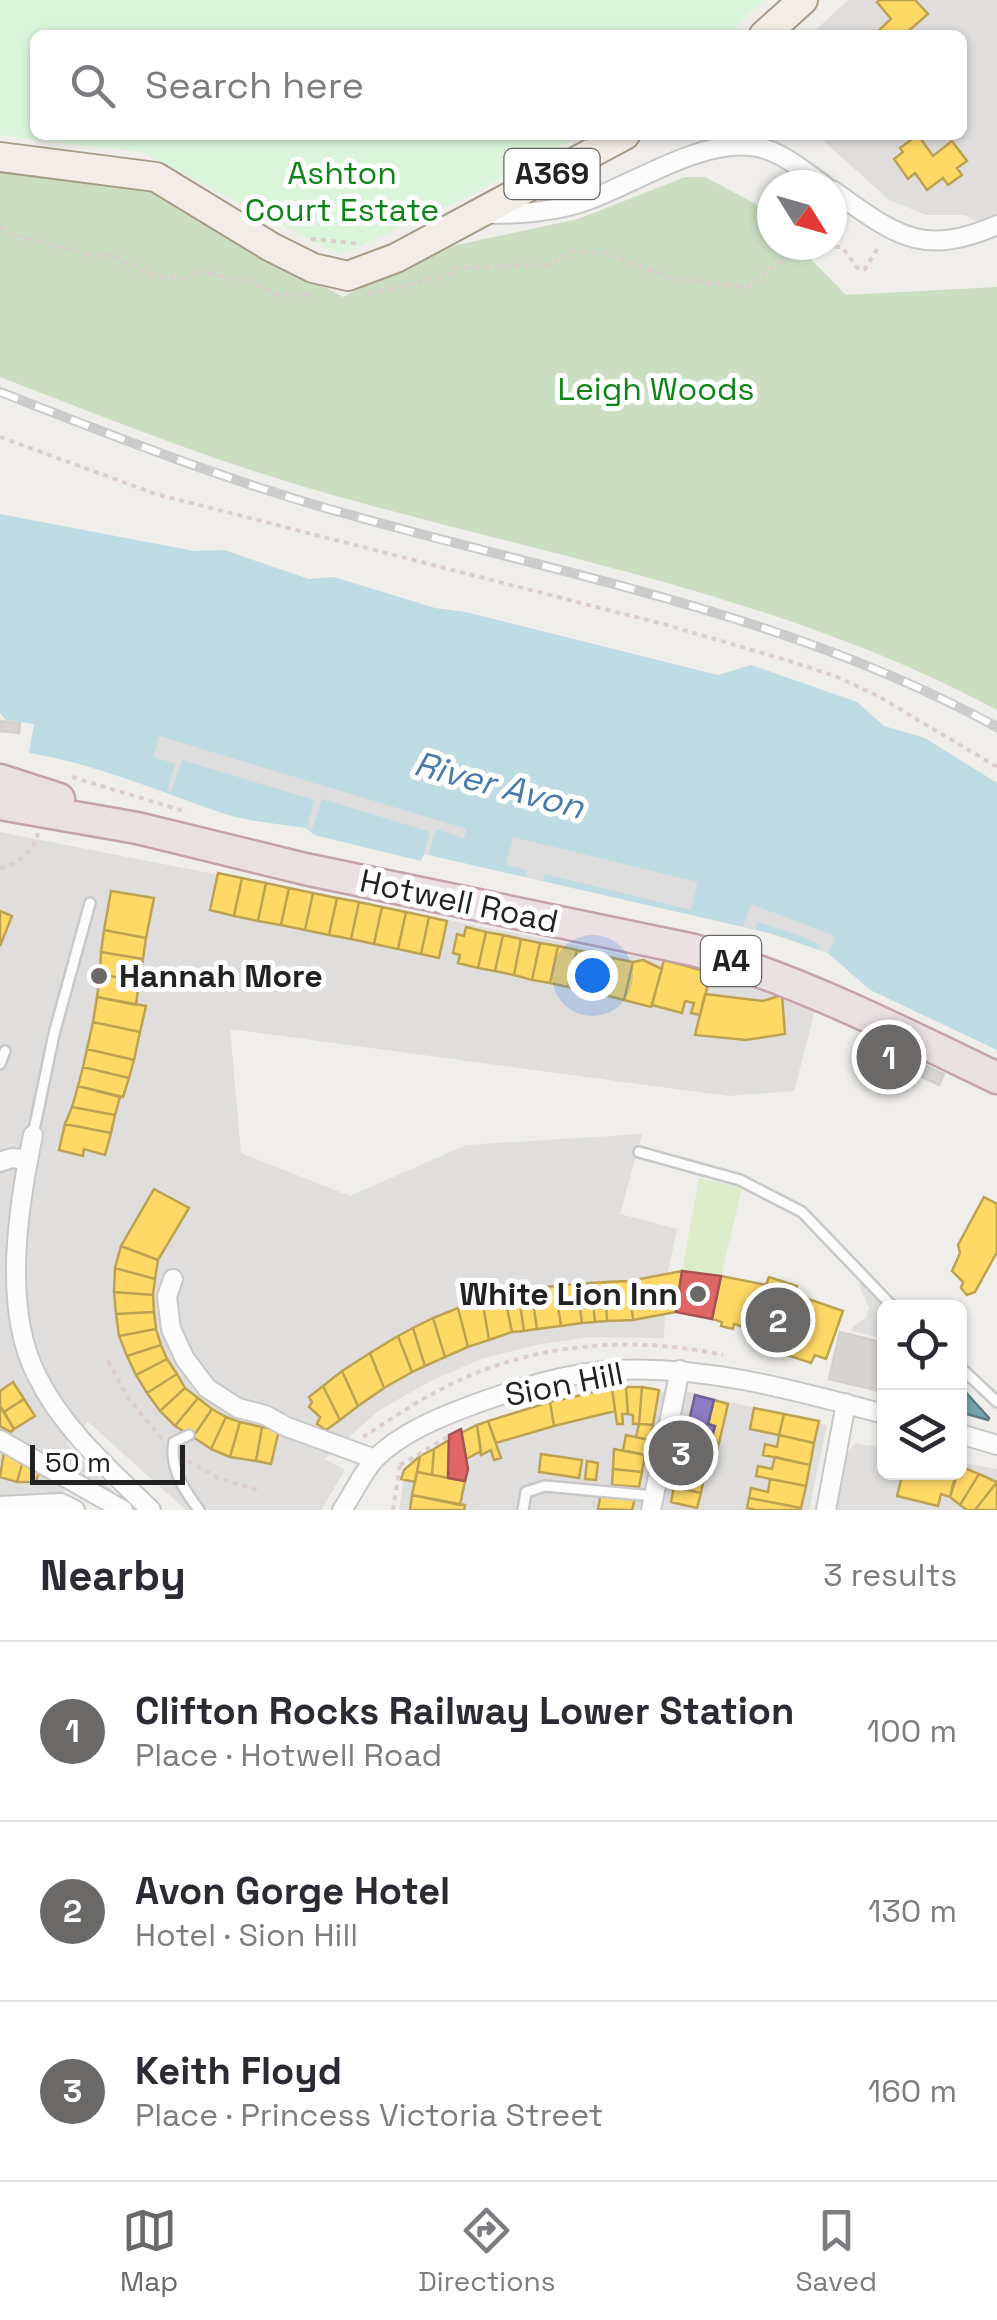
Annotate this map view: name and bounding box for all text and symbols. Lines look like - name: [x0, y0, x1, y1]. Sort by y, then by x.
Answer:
- search box: [30, 30, 967, 140]
- icon: search: [65, 58, 120, 113]
- text: Search here: [145, 61, 364, 109]
- road number: A369: [504, 149, 600, 199]
- park label: Ashton Court Estate: [245, 153, 439, 230]
- north arrow: [757, 170, 847, 260]
- park label: Leigh Woods: [558, 369, 754, 409]
- water label: River Avon: [409, 741, 589, 829]
- street label: Hotwell Road: [356, 860, 562, 942]
- road number: A4: [701, 936, 761, 986]
- your location: [567, 950, 618, 1001]
- place label: Hannah More: [119, 956, 323, 996]
- marker: Hannah More: [88, 965, 110, 987]
- pin: 1: [856, 1020, 922, 1094]
- place label: White Lion Inn: [459, 1274, 678, 1314]
- pin: 2: [746, 1282, 810, 1358]
- marker: White Lion Inn: [687, 1283, 709, 1305]
- map controls: [877, 1300, 967, 1480]
- button: locate: [877, 1300, 967, 1390]
- street label: Sion Hill: [501, 1353, 627, 1415]
- button: layers: [877, 1390, 967, 1480]
- pin: 3: [648, 1416, 714, 1490]
- scale bar: [30, 1440, 185, 1484]
- text: 50 m: [45, 1444, 111, 1480]
- text: Nearby: [40, 1549, 186, 1602]
- text: 3 results: [823, 1555, 957, 1595]
- text: Clifton Rocks Railway Lower Station: [135, 1687, 795, 1735]
- text: 1: [65, 1711, 80, 1751]
- text: 100 m: [867, 1711, 957, 1751]
- text: Place · Hotwell Road: [135, 1735, 442, 1775]
- text: Avon Gorge Hotel: [135, 1867, 450, 1915]
- text: 2: [63, 1891, 82, 1931]
- text: 130 m: [868, 1891, 957, 1931]
- text: Hotel · Sion Hill: [135, 1915, 358, 1955]
- text: Keith Floyd: [135, 2047, 342, 2095]
- text: 3: [63, 2071, 82, 2111]
- text: 160 m: [868, 2071, 957, 2111]
- text: Place · Princess Victoria Street: [135, 2095, 603, 2135]
- tab: Map: [120, 2203, 178, 2299]
- tab: Directions: [418, 2203, 555, 2299]
- tab: Saved: [795, 2203, 877, 2299]

